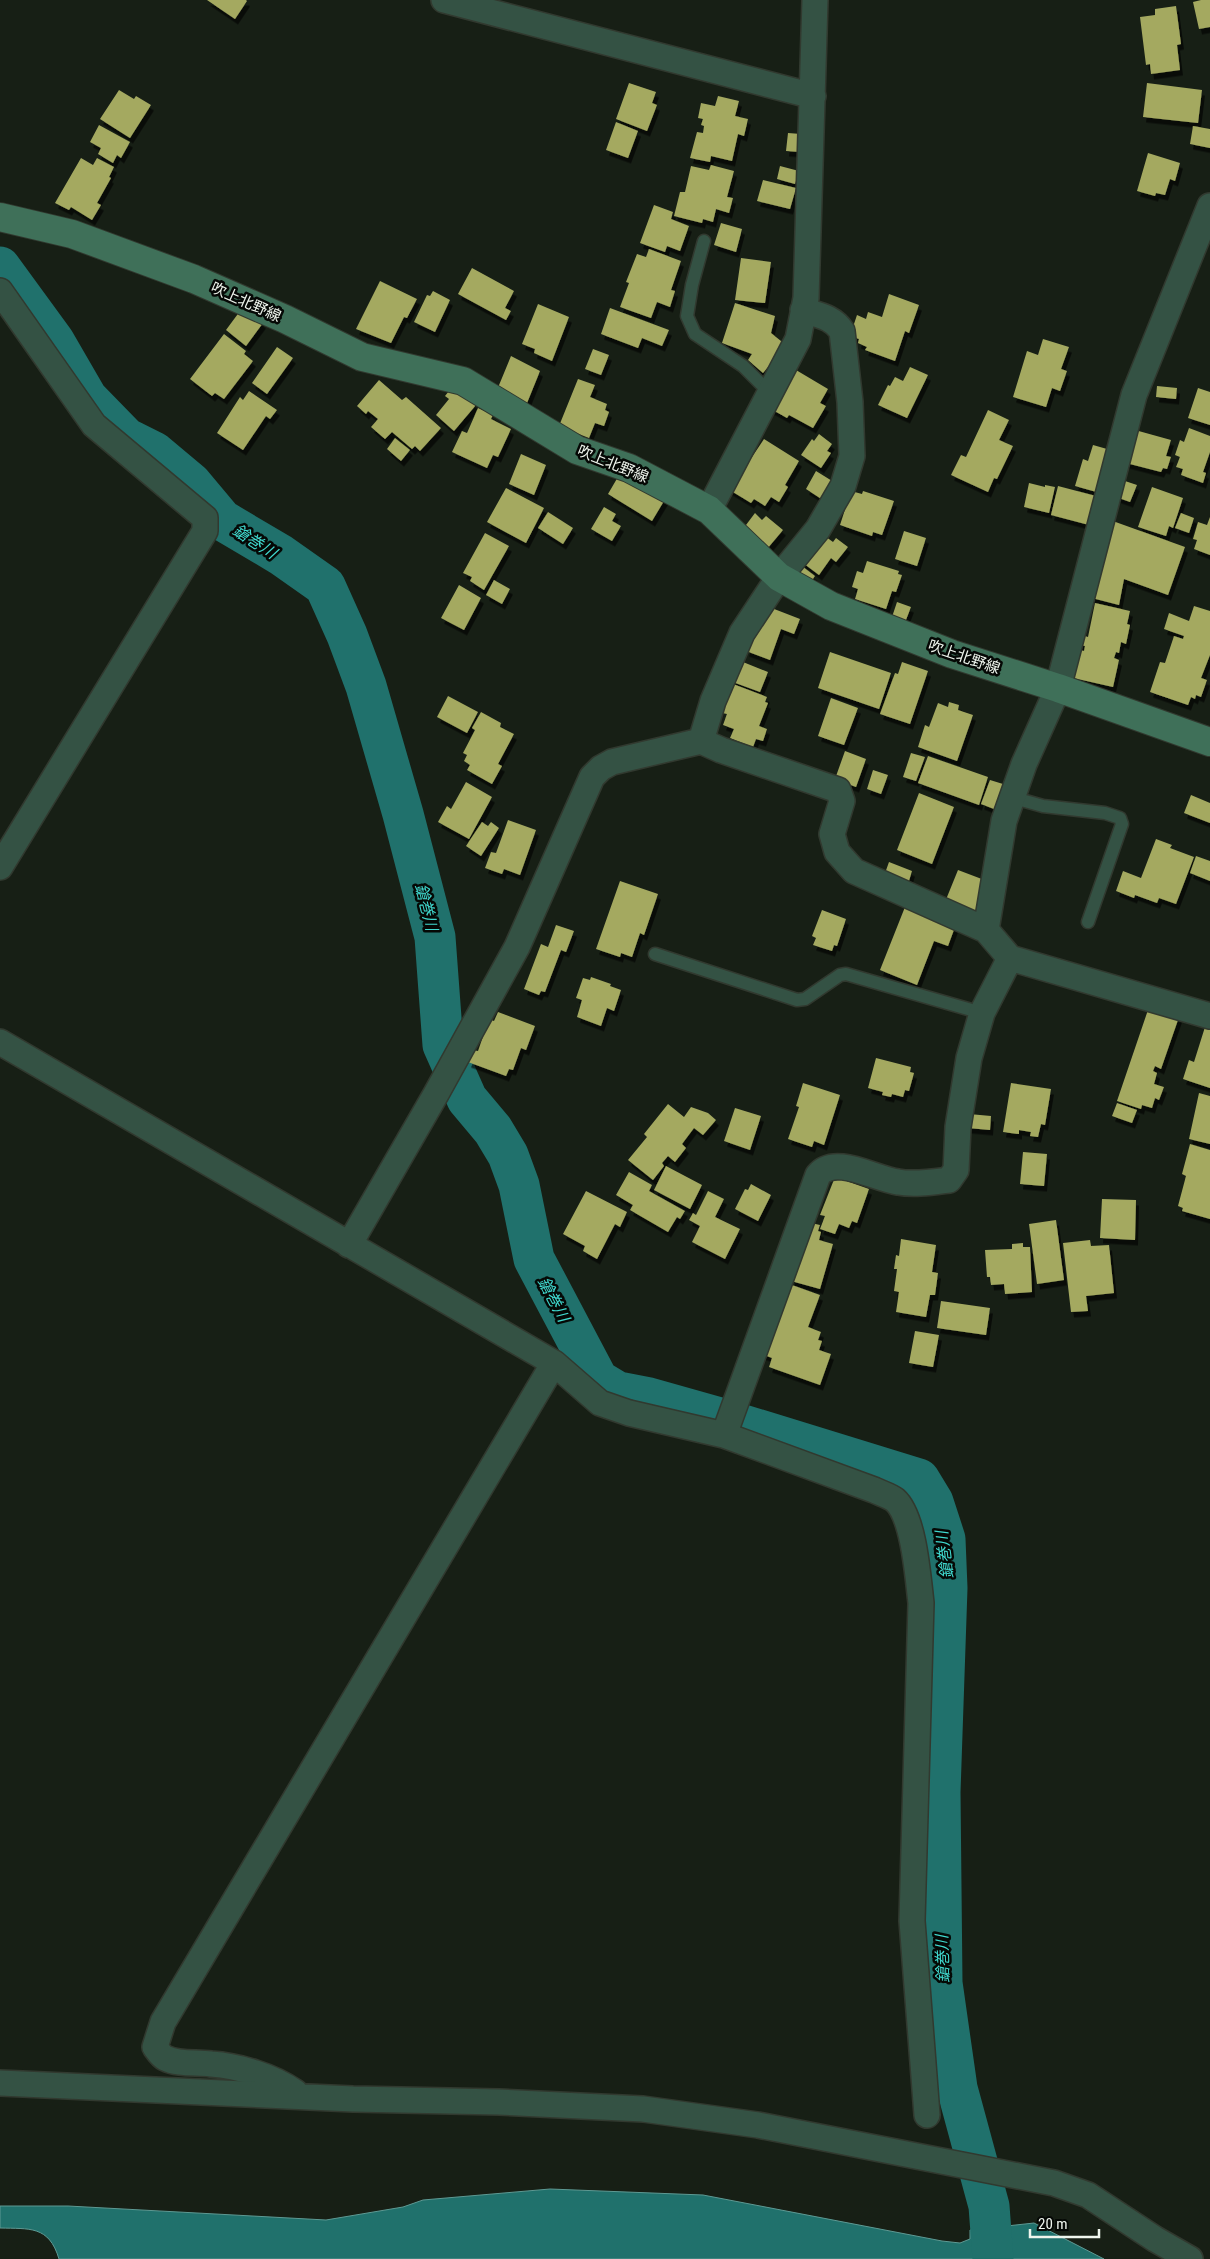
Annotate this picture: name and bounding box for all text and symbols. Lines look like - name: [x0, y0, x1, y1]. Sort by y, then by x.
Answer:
- street label: 吹上北野線: [208, 279, 284, 325]
- street label: 吹上北野線: [575, 442, 651, 486]
- water label: 鎗巻川: [229, 520, 282, 564]
- street label: 吹上北野線: [926, 636, 1002, 678]
- water label: 鎗巻川: [411, 882, 442, 935]
- water label: 鎗巻川: [534, 1274, 574, 1327]
- water label: 鎗巻川: [932, 1528, 957, 1580]
- water label: 鎗巻川: [932, 1933, 953, 1983]
- scale bar: [1030, 2206, 1099, 2238]
- text: 20 m: [1038, 2215, 1068, 2233]

